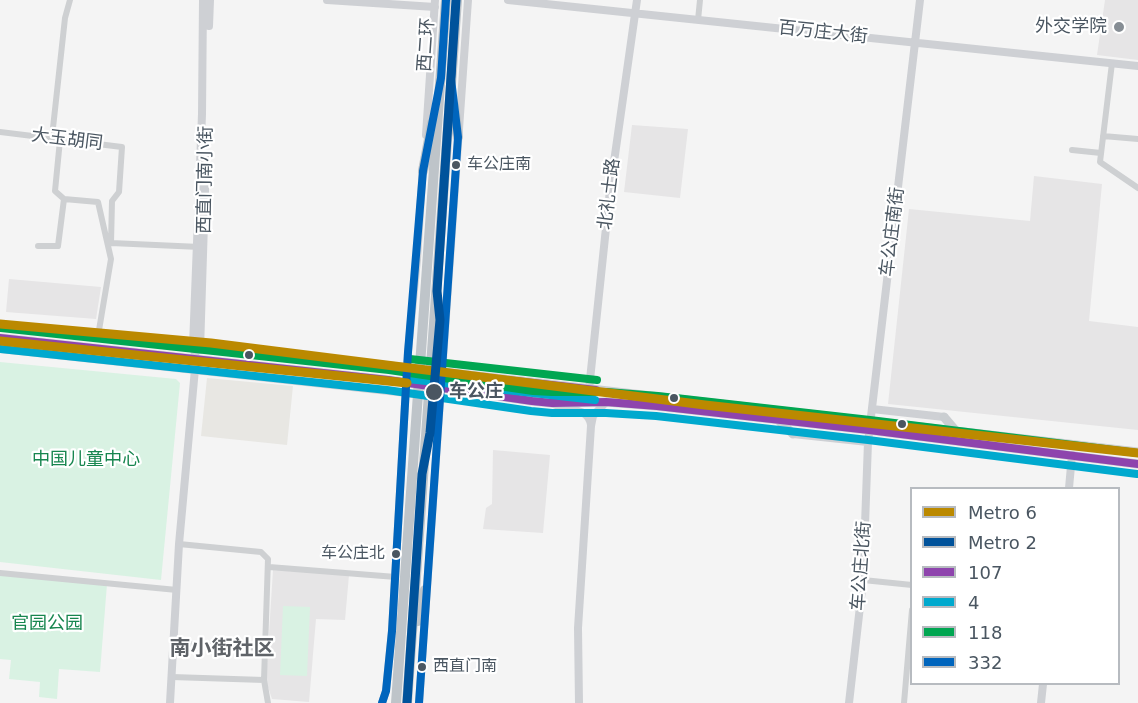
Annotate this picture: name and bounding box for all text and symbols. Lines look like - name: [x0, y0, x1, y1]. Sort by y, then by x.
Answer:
- place label: 外交学院: [1035, 16, 1107, 38]
- street label: 西二环: [414, 17, 440, 73]
- street label: 百万庄大街: [777, 18, 869, 48]
- marker: 外交学院: [1112, 20, 1126, 34]
- street label: 大玉胡同: [30, 125, 104, 155]
- street label: 西直门南小街: [194, 126, 218, 234]
- place label: 车公庄南: [467, 155, 531, 175]
- street label: 北礼士路: [595, 157, 625, 231]
- marker: 车公庄南: [450, 159, 462, 171]
- street label: 车公庄南街: [877, 186, 909, 278]
- unlabelled marker: [243, 349, 255, 361]
- place label: 车公庄: [449, 381, 503, 403]
- marker: 车公庄: [424, 382, 444, 402]
- unlabelled marker: [668, 392, 680, 404]
- unlabelled marker: [896, 418, 908, 430]
- park label: 中国儿童中心: [32, 449, 140, 471]
- legend: [910, 487, 1120, 685]
- text: Metro 6: [968, 502, 1037, 523]
- street label: 车公庄北街: [848, 520, 876, 612]
- text: Metro 2: [968, 532, 1037, 553]
- place label: 车公庄北: [321, 544, 385, 564]
- marker: 车公庄北: [390, 548, 402, 560]
- text: 107: [968, 562, 1002, 583]
- text: 4: [968, 592, 979, 613]
- park label: 官园公园: [11, 613, 83, 635]
- text: 118: [968, 622, 1002, 643]
- district label: 南小街社区: [170, 637, 274, 663]
- text: 332: [968, 652, 1002, 673]
- place label: 西直门南: [433, 657, 497, 677]
- marker: 西直门南: [416, 661, 428, 673]

